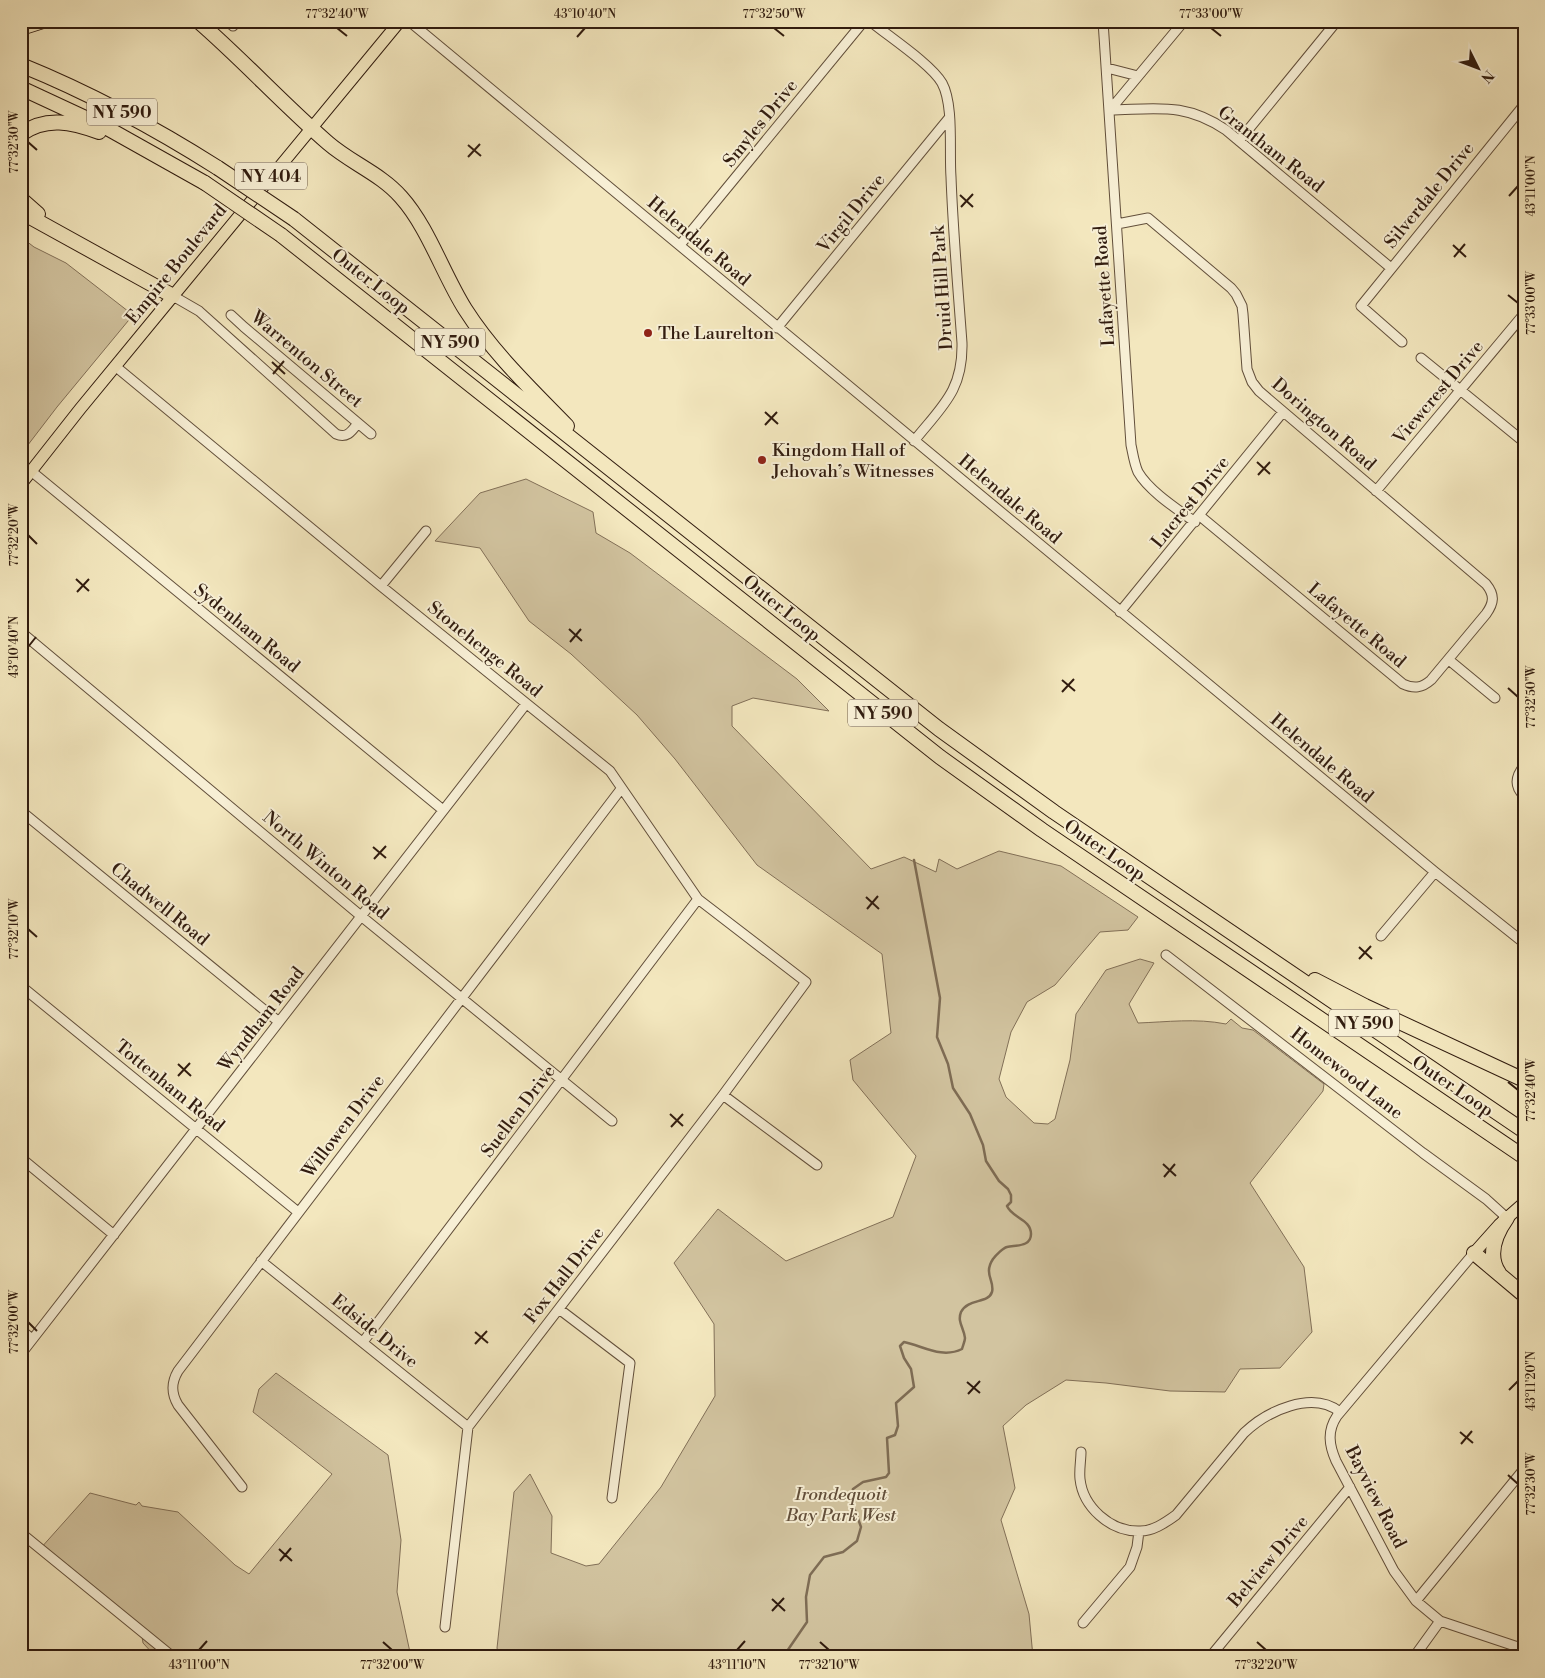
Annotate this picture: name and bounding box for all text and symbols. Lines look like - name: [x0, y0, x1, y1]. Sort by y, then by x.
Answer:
- text: 77°32'40"W: [305, 7, 370, 22]
- text: 43°10'40"N: [554, 7, 616, 22]
- text: 77°32'50"W: [743, 7, 807, 22]
- text: 77°33'00"W: [1179, 7, 1244, 22]
- north arrow: [1452, 42, 1502, 92]
- text: N: [1477, 66, 1497, 86]
- street label: Smyles Drive: [718, 75, 803, 172]
- road number: NY 590: [87, 98, 157, 125]
- street label: Grantham Road: [1213, 101, 1329, 198]
- text: 77°32'30"W: [7, 109, 22, 173]
- street label: Silverdale Drive: [1379, 137, 1479, 253]
- text: 43°11'00"N: [1524, 155, 1539, 217]
- road number: NY 404: [235, 162, 307, 190]
- street label: Virgil Drive: [812, 169, 890, 258]
- street label: Helendale Road: [642, 191, 756, 292]
- street label: Empire Boulevard: [121, 199, 232, 329]
- street label: Druid Hill Park: [927, 223, 958, 351]
- street label: Lafayette Road: [1089, 224, 1120, 347]
- street label: Outer Loop: [327, 243, 415, 319]
- text: 77°33'00"W: [1524, 270, 1539, 335]
- street label: Warrenton Street: [245, 305, 368, 413]
- place label: The Laurelton: [658, 322, 774, 345]
- marker: The Laurelton: [642, 327, 654, 339]
- road number: NY 590: [415, 328, 485, 356]
- street label: Viewcrest Drive: [1388, 336, 1489, 450]
- street label: Dorington Road: [1267, 373, 1381, 476]
- place label: Kingdom Hall of Jehovah’s Witnesses: [771, 439, 934, 483]
- street label: Helendale Road: [953, 449, 1067, 550]
- street label: Lucrest Drive: [1146, 452, 1235, 553]
- marker: Kingdom Hall of Jehovah’s Witnesses: [756, 454, 768, 466]
- text: 77°32'20"W: [7, 502, 22, 567]
- street label: Outer Loop: [738, 570, 825, 647]
- street label: Lafayette Road: [1303, 578, 1411, 674]
- street label: Sydenham Road: [189, 579, 305, 679]
- street label: Stonehenge Road: [423, 596, 547, 703]
- text: 43°10'40"N: [7, 616, 22, 678]
- text: 77°32'50"W: [1524, 664, 1539, 728]
- road number: NY 590: [848, 700, 918, 726]
- street label: Helendale Road: [1265, 708, 1379, 809]
- street label: North Winton Road: [258, 806, 394, 925]
- street label: Outer Loop: [1059, 815, 1150, 886]
- street label: Chadwell Road: [106, 858, 214, 952]
- text: 77°32'10"W: [7, 897, 22, 959]
- street label: Wyndham Road: [213, 962, 310, 1077]
- road number: NY 590: [1329, 1010, 1399, 1036]
- street label: Homewood Lane: [1286, 1022, 1408, 1125]
- street label: Tottenham Road: [110, 1035, 230, 1138]
- street label: Outer Loop: [1407, 1051, 1498, 1122]
- text: 77°32'40"W: [1524, 1057, 1539, 1122]
- street label: Suellen Drive: [476, 1061, 561, 1162]
- street label: Willowen Drive: [296, 1070, 390, 1183]
- street label: Fox Hall Drive: [519, 1222, 609, 1328]
- text: 77°32'00"W: [7, 1289, 22, 1354]
- street label: Edside Drive: [327, 1289, 423, 1373]
- text: 43°11'20"N: [1524, 1351, 1539, 1411]
- street label: Bayview Road: [1339, 1441, 1412, 1553]
- text: 77°32'30"W: [1524, 1451, 1539, 1515]
- park label: Irondequoit Bay Park West: [785, 1483, 897, 1527]
- street label: Belview Drive: [1223, 1511, 1314, 1613]
- text: 43°11'00"N: [168, 1658, 230, 1673]
- text: 77°32'00"W: [360, 1658, 425, 1673]
- text: 43°11'10"N: [708, 1658, 766, 1673]
- text: 77°32'10"W: [799, 1658, 861, 1673]
- text: 77°32'20"W: [1234, 1658, 1299, 1673]

